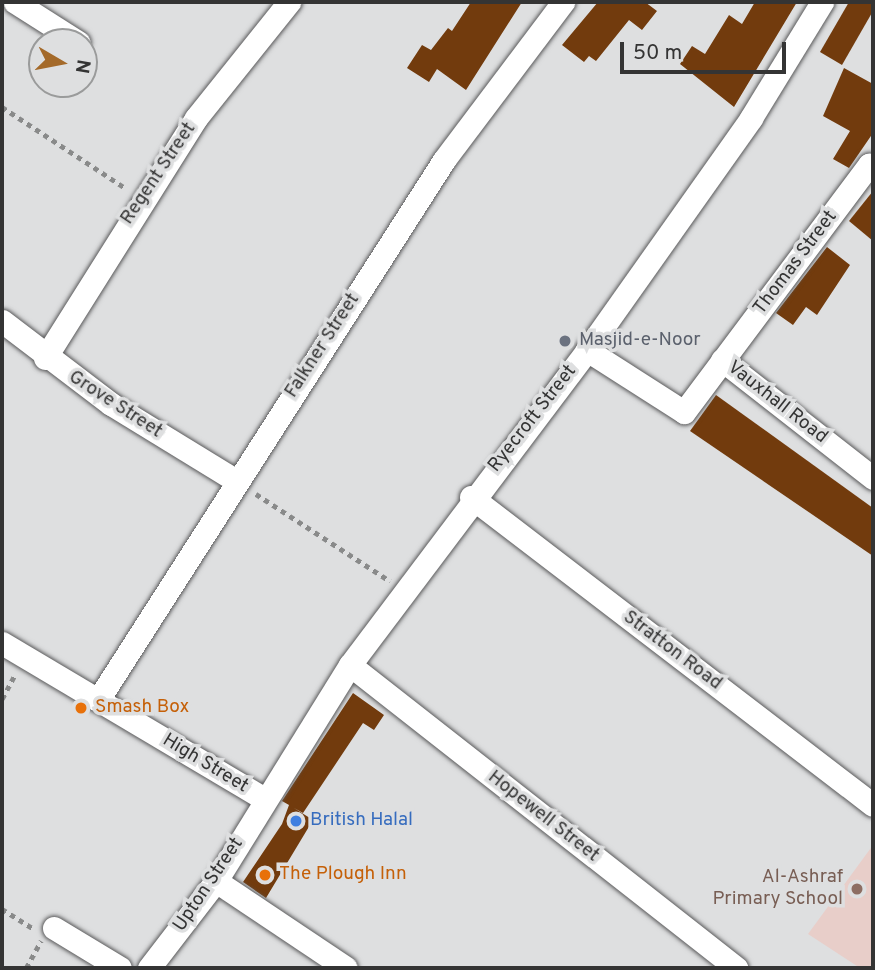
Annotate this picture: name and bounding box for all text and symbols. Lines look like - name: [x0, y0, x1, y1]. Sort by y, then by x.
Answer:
- north arrow: [28, 28, 98, 98]
- scale bar: [623, 28, 789, 72]
- text: 50 m: [633, 40, 682, 67]
- text: N: [69, 57, 95, 75]
- street label: Regent Street: [117, 119, 201, 229]
- street label: Thomas Street: [749, 206, 843, 320]
- street label: Falkner Street: [281, 290, 365, 402]
- place label: Masjid-e-Noor: [579, 330, 701, 352]
- marker: Masjid-e-Noor: [557, 333, 573, 349]
- street label: Vauxhall Road: [722, 357, 832, 449]
- street label: Ryecroft Street: [484, 361, 582, 477]
- street label: Grove Street: [64, 366, 166, 444]
- street label: Stratton Road: [618, 606, 726, 696]
- place label: Smash Box: [95, 697, 189, 719]
- marker: Smash Box: [73, 700, 89, 716]
- street label: High Street: [158, 729, 252, 799]
- street label: Hopewell Street: [483, 766, 603, 868]
- place label: British Halal: [310, 810, 413, 832]
- marker: British Halal: [288, 813, 304, 829]
- street label: Upton Street: [169, 834, 249, 936]
- place label: The Plough Inn: [279, 864, 407, 886]
- marker: The Plough Inn: [257, 867, 273, 883]
- place label: Al-Ashraf Primary School: [712, 867, 843, 911]
- marker: Al-Ashraf Primary School: [849, 881, 865, 897]

